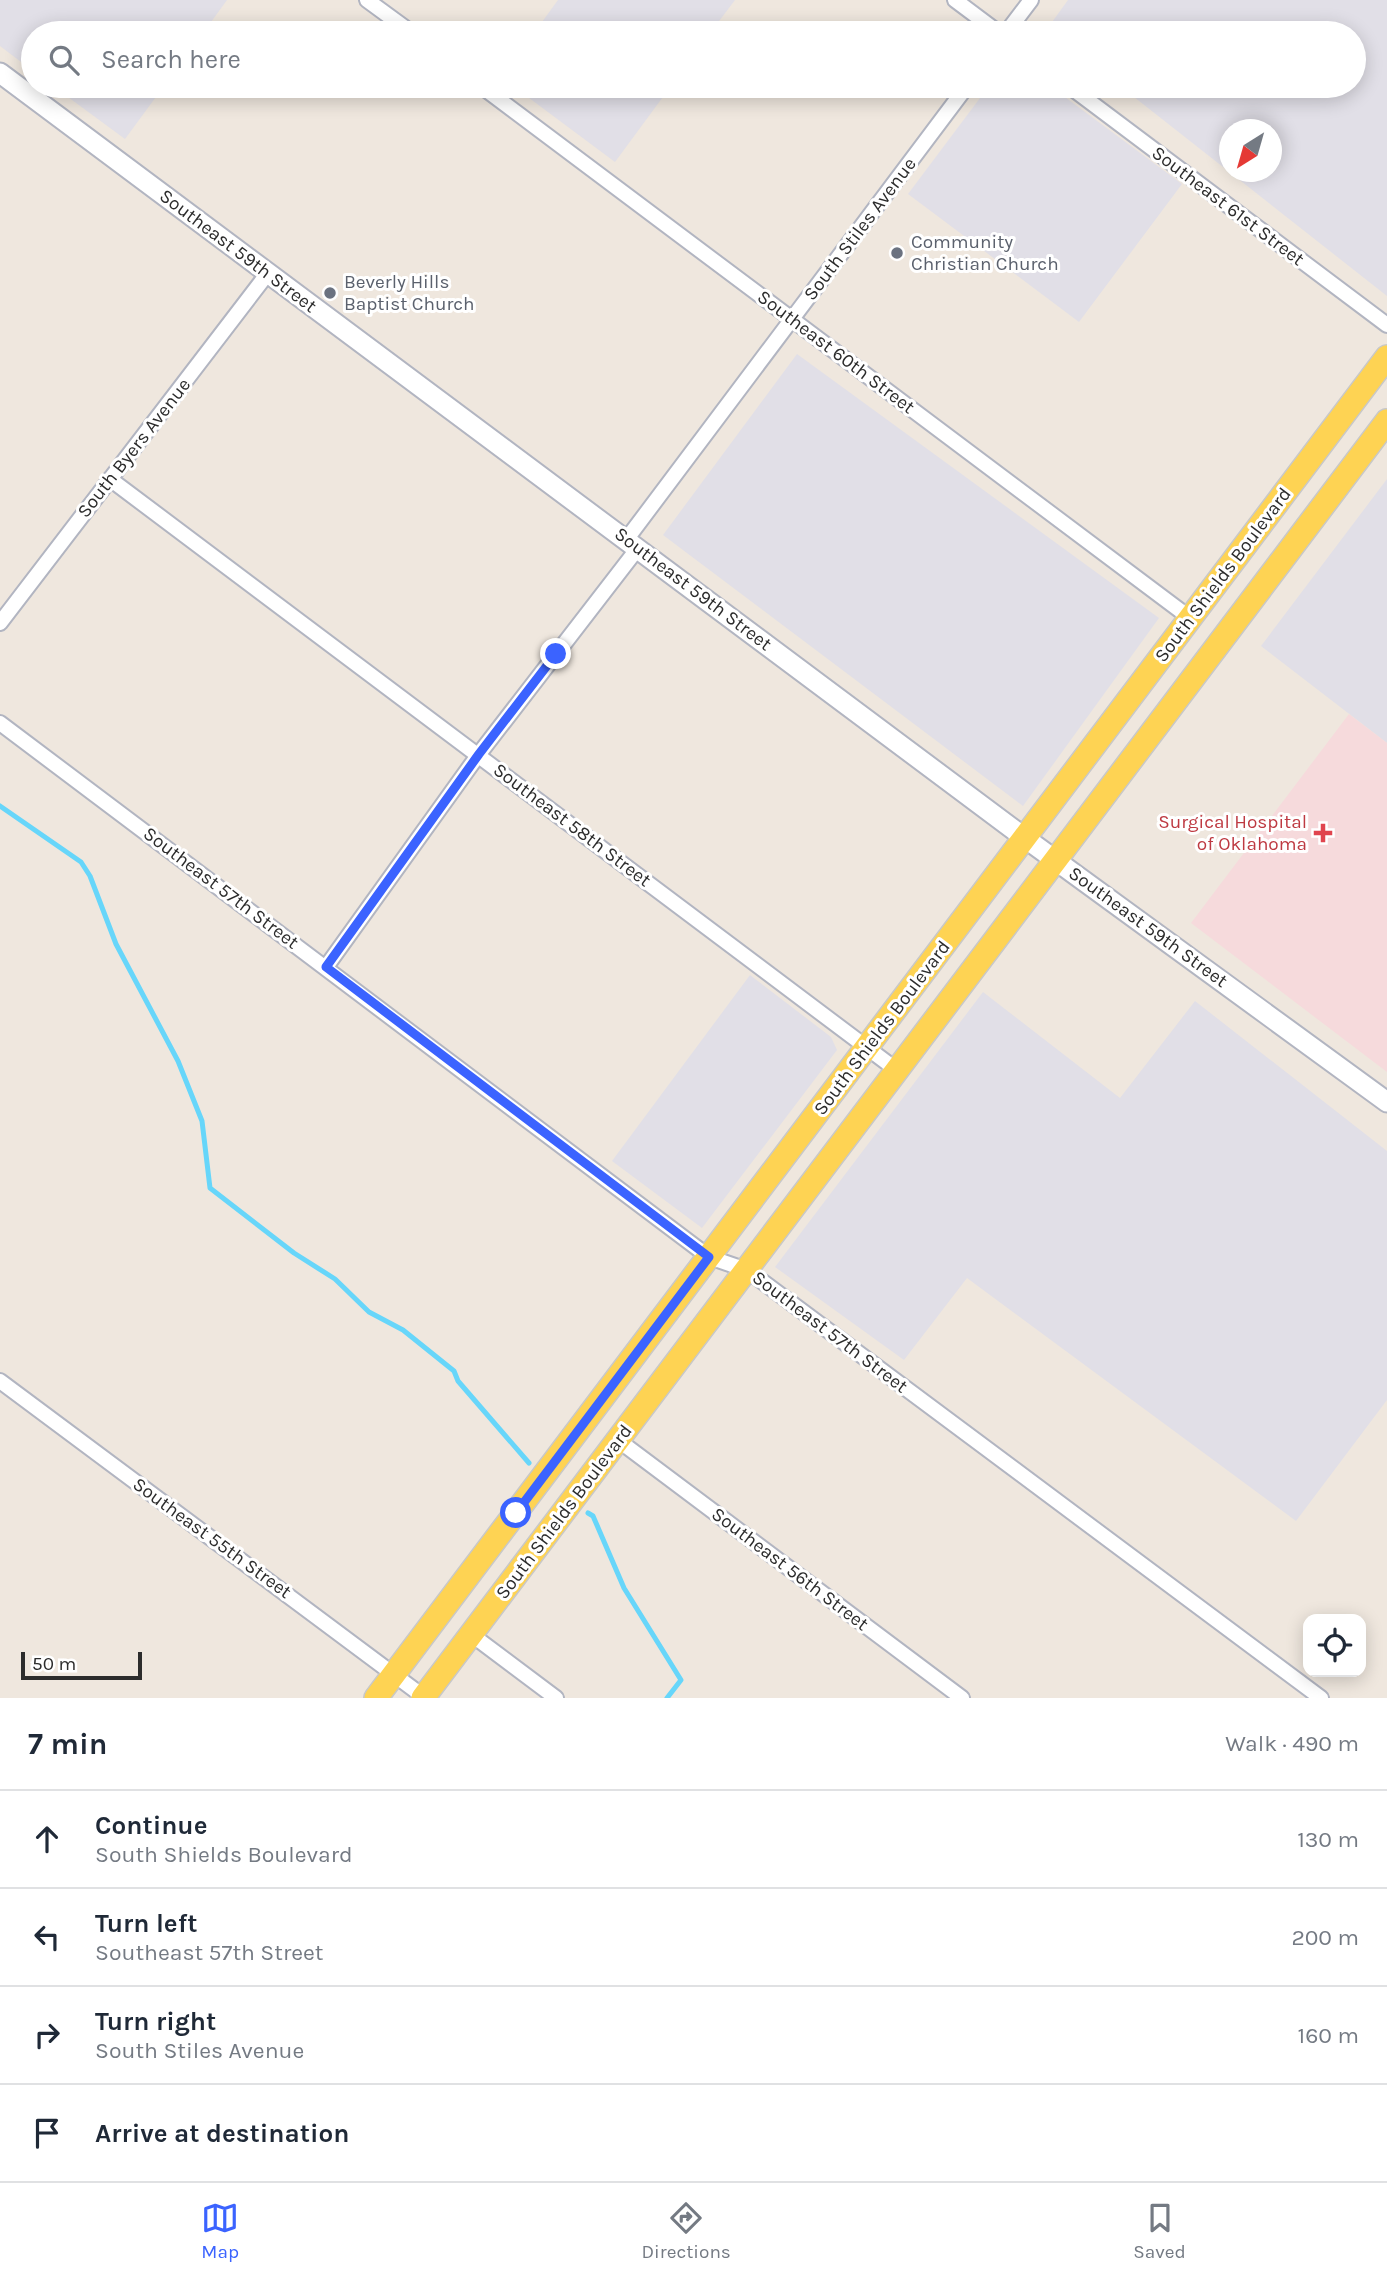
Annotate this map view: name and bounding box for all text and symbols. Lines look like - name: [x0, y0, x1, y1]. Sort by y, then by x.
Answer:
- search box: [21, 21, 1366, 98]
- icon: search: [45, 41, 83, 79]
- text: Search here: [101, 44, 241, 75]
- north arrow: [1219, 119, 1282, 182]
- street label: Southeast 61st Street: [1148, 142, 1308, 270]
- street label: South Stiles Avenue: [799, 153, 921, 305]
- street label: Southeast 59th Street: [155, 185, 321, 317]
- place label: Community Christian Church: [911, 231, 1059, 275]
- marker: Community Christian Church: [889, 245, 905, 261]
- place label: Beverly Hills Baptist Church: [344, 271, 475, 315]
- marker: Beverly Hills Baptist Church: [322, 285, 338, 301]
- street label: Southeast 60th Street: [753, 286, 919, 418]
- street label: South Byers Avenue: [73, 374, 195, 522]
- street label: South Shields Boulevard: [1150, 483, 1296, 667]
- street label: Southeast 59th Street: [610, 523, 776, 655]
- route end: [540, 638, 571, 669]
- street label: Southeast 58th Street: [489, 759, 655, 891]
- place label: Surgical Hospital of Oklahoma: [1158, 811, 1307, 855]
- street label: Southeast 57th Street: [139, 822, 303, 954]
- marker: Surgical Hospital of Oklahoma: [1313, 823, 1333, 843]
- street label: Southeast 59th Street: [1064, 862, 1232, 992]
- street label: South Shields Boulevard: [809, 936, 955, 1120]
- street label: Southeast 57th Street: [748, 1266, 912, 1398]
- street label: South Shields Boulevard: [491, 1420, 637, 1604]
- street label: Southeast 55th Street: [128, 1473, 296, 1603]
- route start: [500, 1497, 531, 1528]
- street label: Southeast 56th Street: [707, 1503, 873, 1635]
- map controls: [1303, 1614, 1366, 1677]
- button: locate: [1303, 1614, 1366, 1677]
- scale bar: [21, 1649, 142, 1681]
- text: 50 m: [32, 1653, 76, 1675]
- text: 7 min: [28, 1726, 108, 1762]
- text: Walk · 490 m: [1225, 1730, 1359, 1757]
- text: Continue: [95, 1810, 207, 1841]
- icon: ahead: [28, 1820, 66, 1858]
- text: 130 m: [1297, 1826, 1359, 1853]
- text: South Shields Boulevard: [95, 1841, 353, 1868]
- text: Turn left: [95, 1908, 197, 1939]
- icon: left: [28, 1918, 66, 1956]
- text: 200 m: [1291, 1924, 1359, 1951]
- text: Southeast 57th Street: [95, 1939, 324, 1966]
- text: Turn right: [95, 2006, 216, 2037]
- icon: right: [28, 2016, 66, 2054]
- text: 160 m: [1298, 2022, 1359, 2049]
- text: South Stiles Avenue: [95, 2037, 304, 2064]
- icon: arrive: [28, 2114, 66, 2152]
- text: Arrive at destination: [95, 2118, 349, 2149]
- tab: Map: [201, 2199, 239, 2263]
- tab: Directions: [642, 2199, 731, 2263]
- tab: Saved: [1133, 2199, 1186, 2263]

